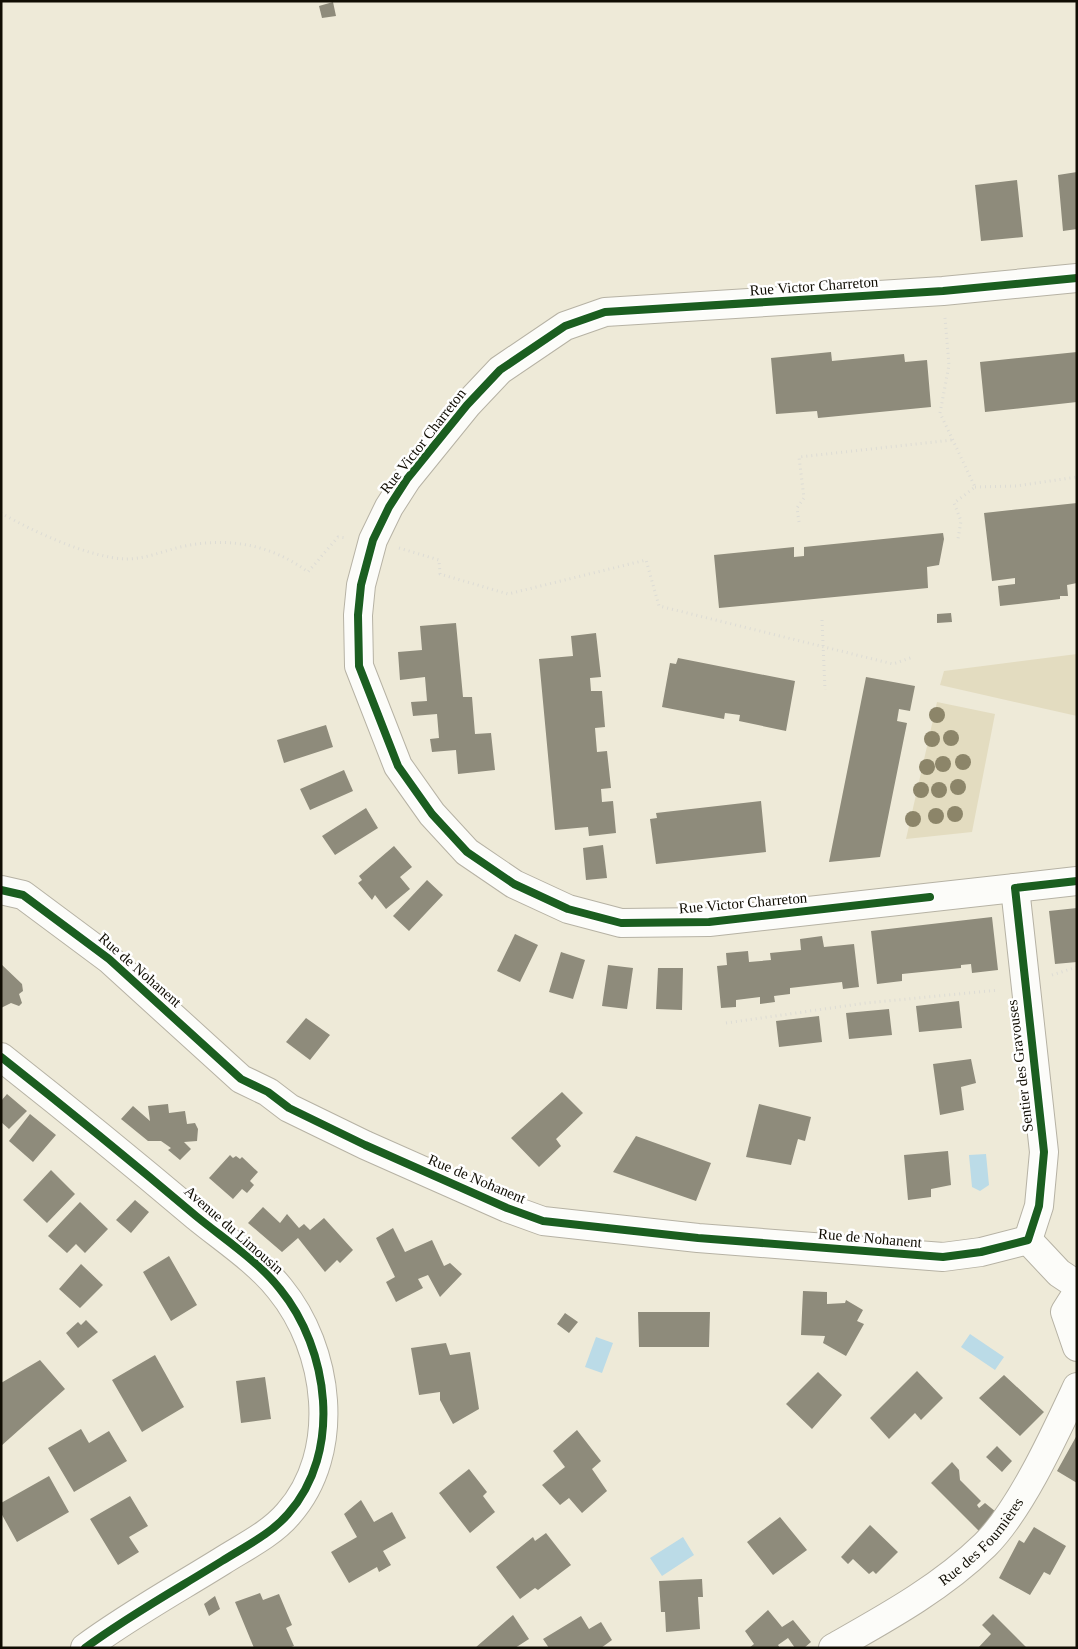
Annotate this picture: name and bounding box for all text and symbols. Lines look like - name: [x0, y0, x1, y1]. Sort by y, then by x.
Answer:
- street label: Rue Victor Charreton: [749, 273, 879, 298]
- street label: Rue Victor Charreton: [377, 385, 469, 497]
- street label: Rue Victor Charreton: [678, 889, 808, 917]
- street label: Rue de Nohanent: [95, 930, 185, 1011]
- street label: Sentier des Gravouses: [1004, 999, 1036, 1133]
- street label: Rue de Nohanent: [426, 1151, 529, 1207]
- street label: Avenue du Limousin: [181, 1183, 287, 1278]
- street label: Rue de Nohanent: [817, 1225, 923, 1251]
- street label: Rue des Fournières: [936, 1495, 1026, 1589]

